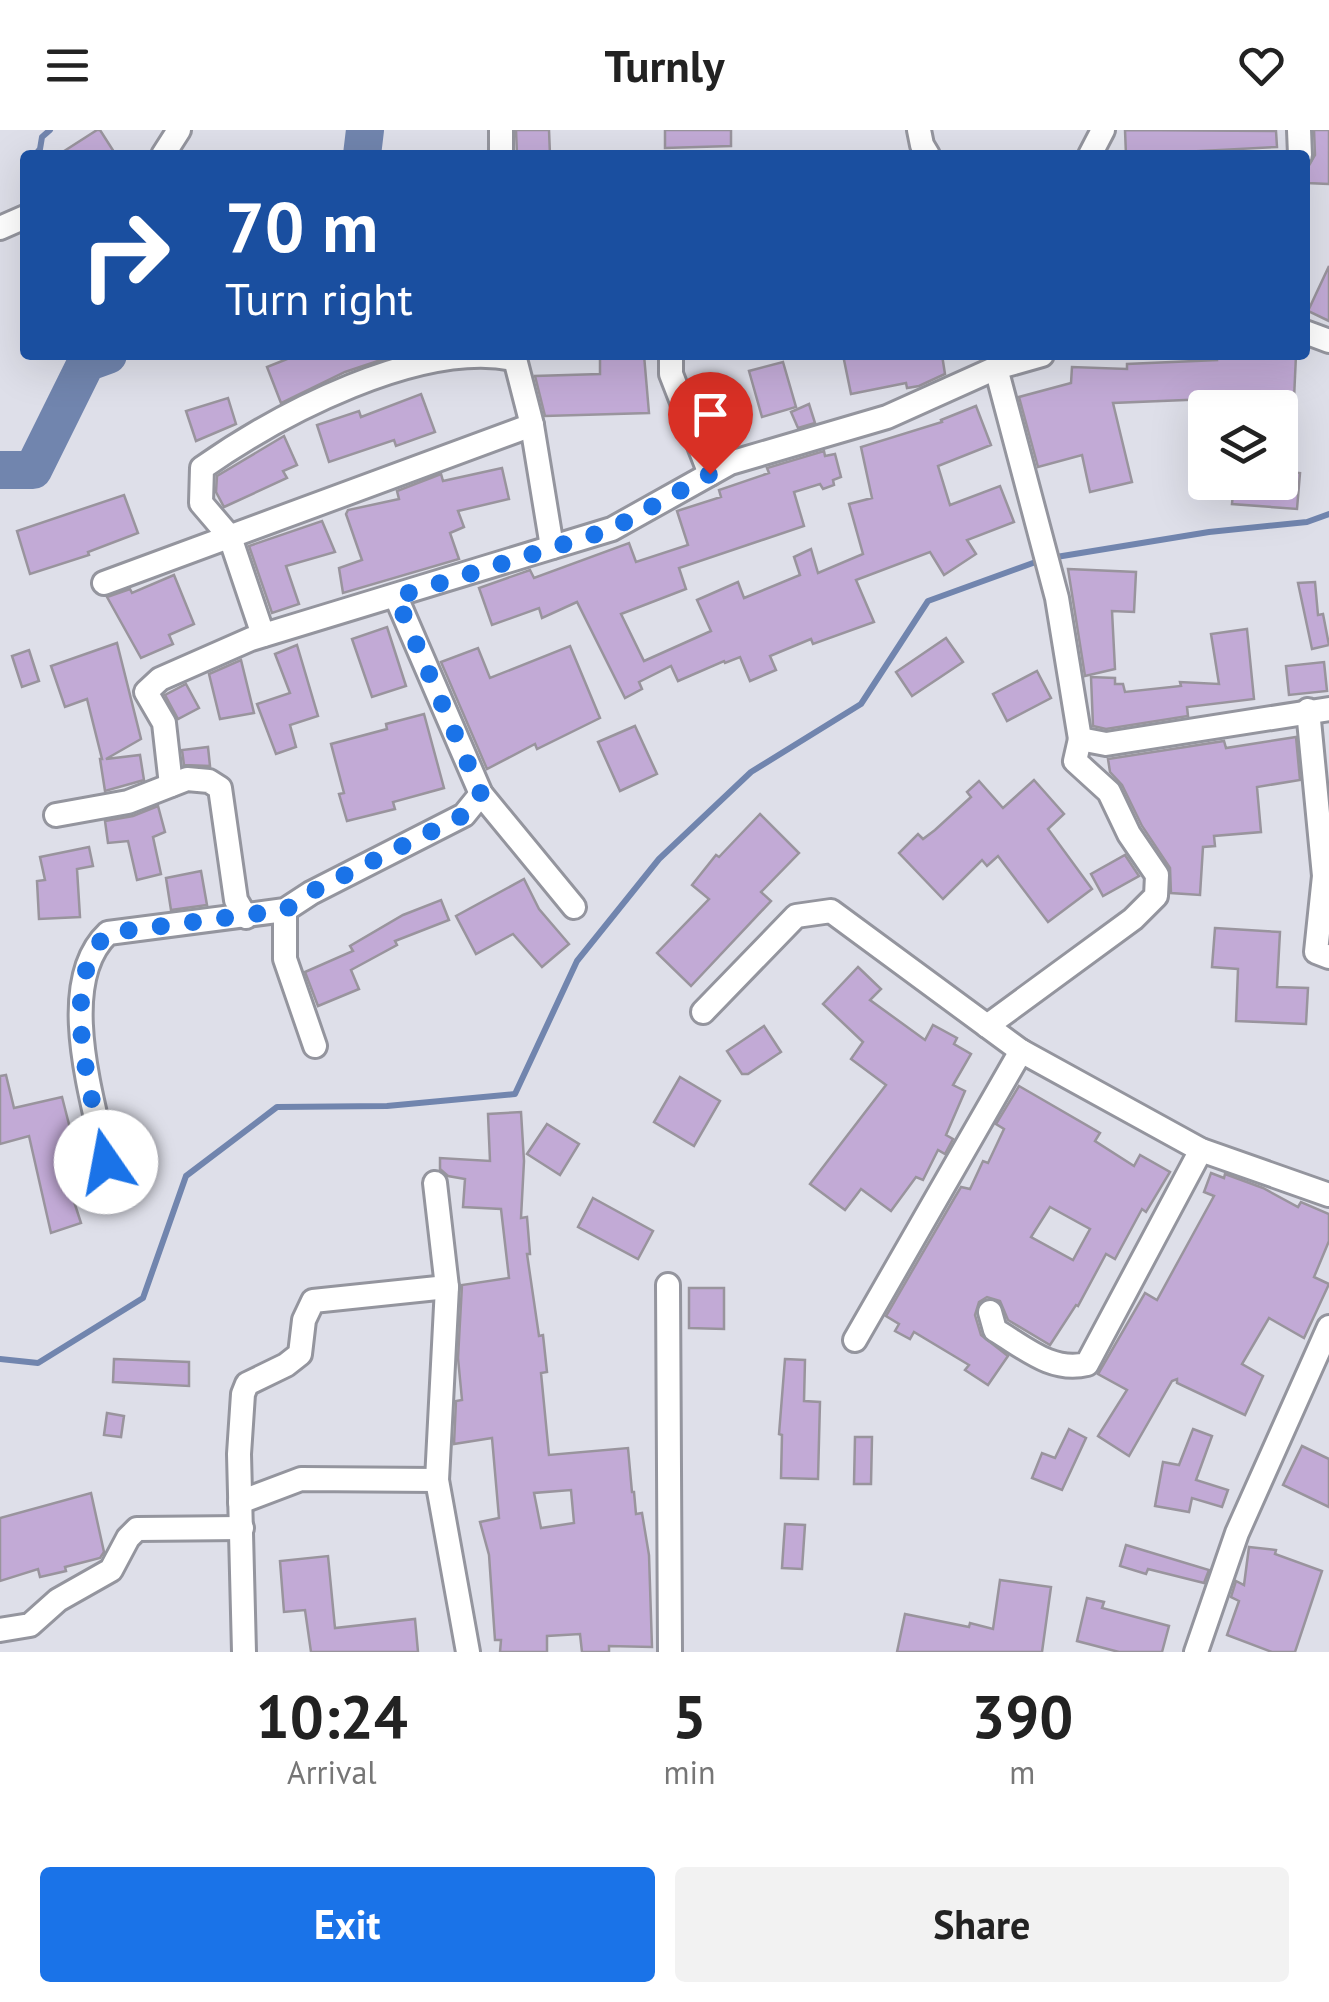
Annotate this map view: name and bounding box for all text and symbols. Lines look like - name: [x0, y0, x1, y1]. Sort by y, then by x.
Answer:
- text: Turnly: [604, 36, 725, 94]
- icon: menu: [40, 38, 95, 93]
- icon: heart: [1234, 38, 1289, 93]
- text: 70 m: [225, 181, 378, 271]
- icon: right: [60, 190, 190, 320]
- text: Turn right: [225, 269, 413, 327]
- pin: [668, 372, 753, 475]
- icon: arrive: [683, 387, 738, 442]
- map controls: [1188, 390, 1298, 500]
- button: layers: [1188, 390, 1298, 500]
- position arrow: [54, 1110, 158, 1214]
- text: 10:24: [256, 1677, 408, 1755]
- text: 5: [673, 1677, 707, 1755]
- text: 390: [971, 1677, 1073, 1755]
- text: Arrival: [287, 1751, 377, 1793]
- text: min: [664, 1751, 716, 1793]
- text: m: [1009, 1751, 1035, 1793]
- button: Exit: [40, 1867, 655, 1982]
- button: Share: [675, 1867, 1289, 1982]

